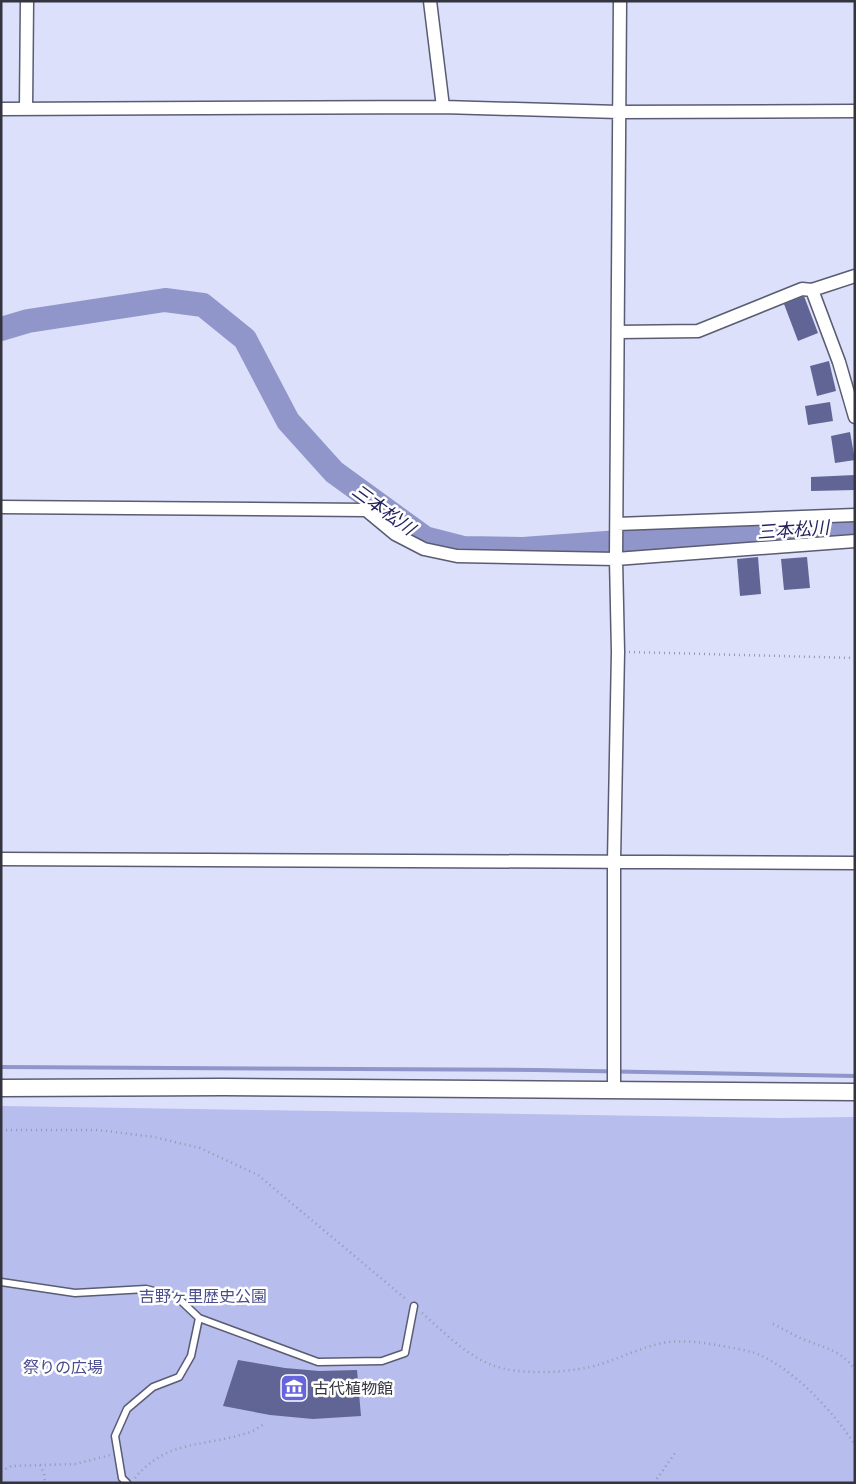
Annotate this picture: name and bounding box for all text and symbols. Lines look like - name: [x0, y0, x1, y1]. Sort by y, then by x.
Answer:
- water label: 三本松川: [348, 479, 421, 540]
- water label: 三本松川: [756, 515, 832, 542]
- park label: 吉野ヶ里歴史公園: [139, 1286, 267, 1306]
- park label: 祭りの広場: [23, 1357, 103, 1377]
- museum icon: 古代植物館: [279, 1373, 309, 1403]
- place label: 古代植物館: [313, 1378, 393, 1398]

